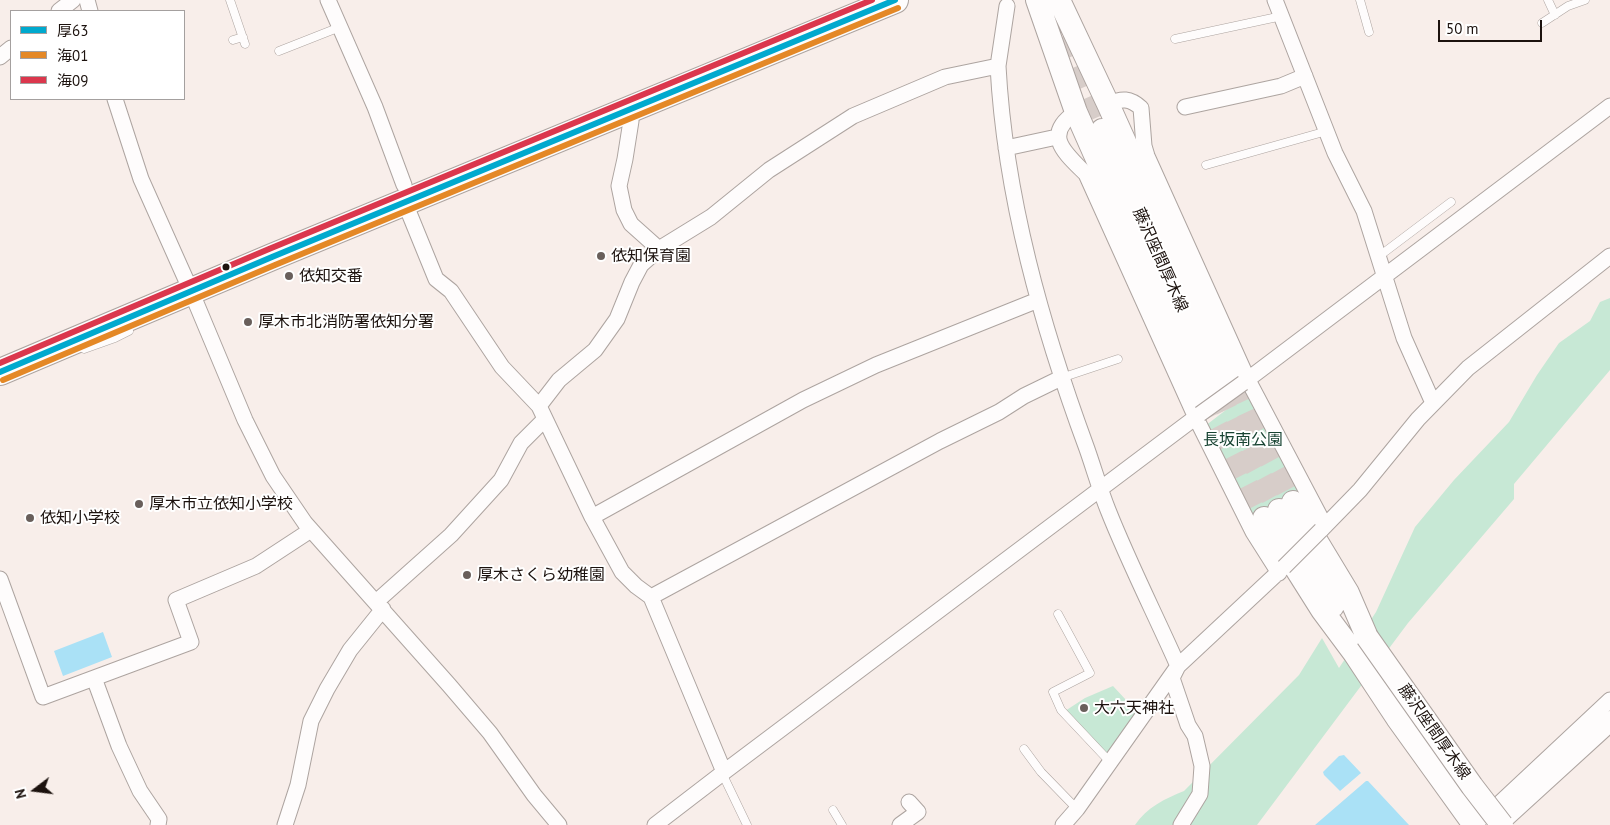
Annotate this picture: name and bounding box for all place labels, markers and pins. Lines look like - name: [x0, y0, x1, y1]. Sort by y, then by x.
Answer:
- place label: 依知保育園: [611, 246, 691, 266]
- marker: 依知保育園: [595, 250, 607, 262]
- unlabelled marker: [221, 262, 231, 272]
- place label: 依知交番: [299, 266, 363, 286]
- marker: 依知交番: [283, 270, 295, 282]
- place label: 厚木市北消防署依知分署: [258, 312, 434, 332]
- marker: 厚木市北消防署依知分署: [242, 316, 254, 328]
- place label: 厚木市立依知小学校: [149, 494, 293, 514]
- marker: 厚木市立依知小学校: [133, 498, 145, 510]
- place label: 依知小学校: [40, 508, 120, 528]
- marker: 依知小学校: [24, 512, 36, 524]
- place label: 厚木さくら幼稚園: [477, 565, 605, 585]
- marker: 厚木さくら幼稚園: [461, 569, 473, 581]
- place label: 大六天神社: [1094, 698, 1174, 718]
- marker: 大六天神社: [1078, 702, 1090, 714]

